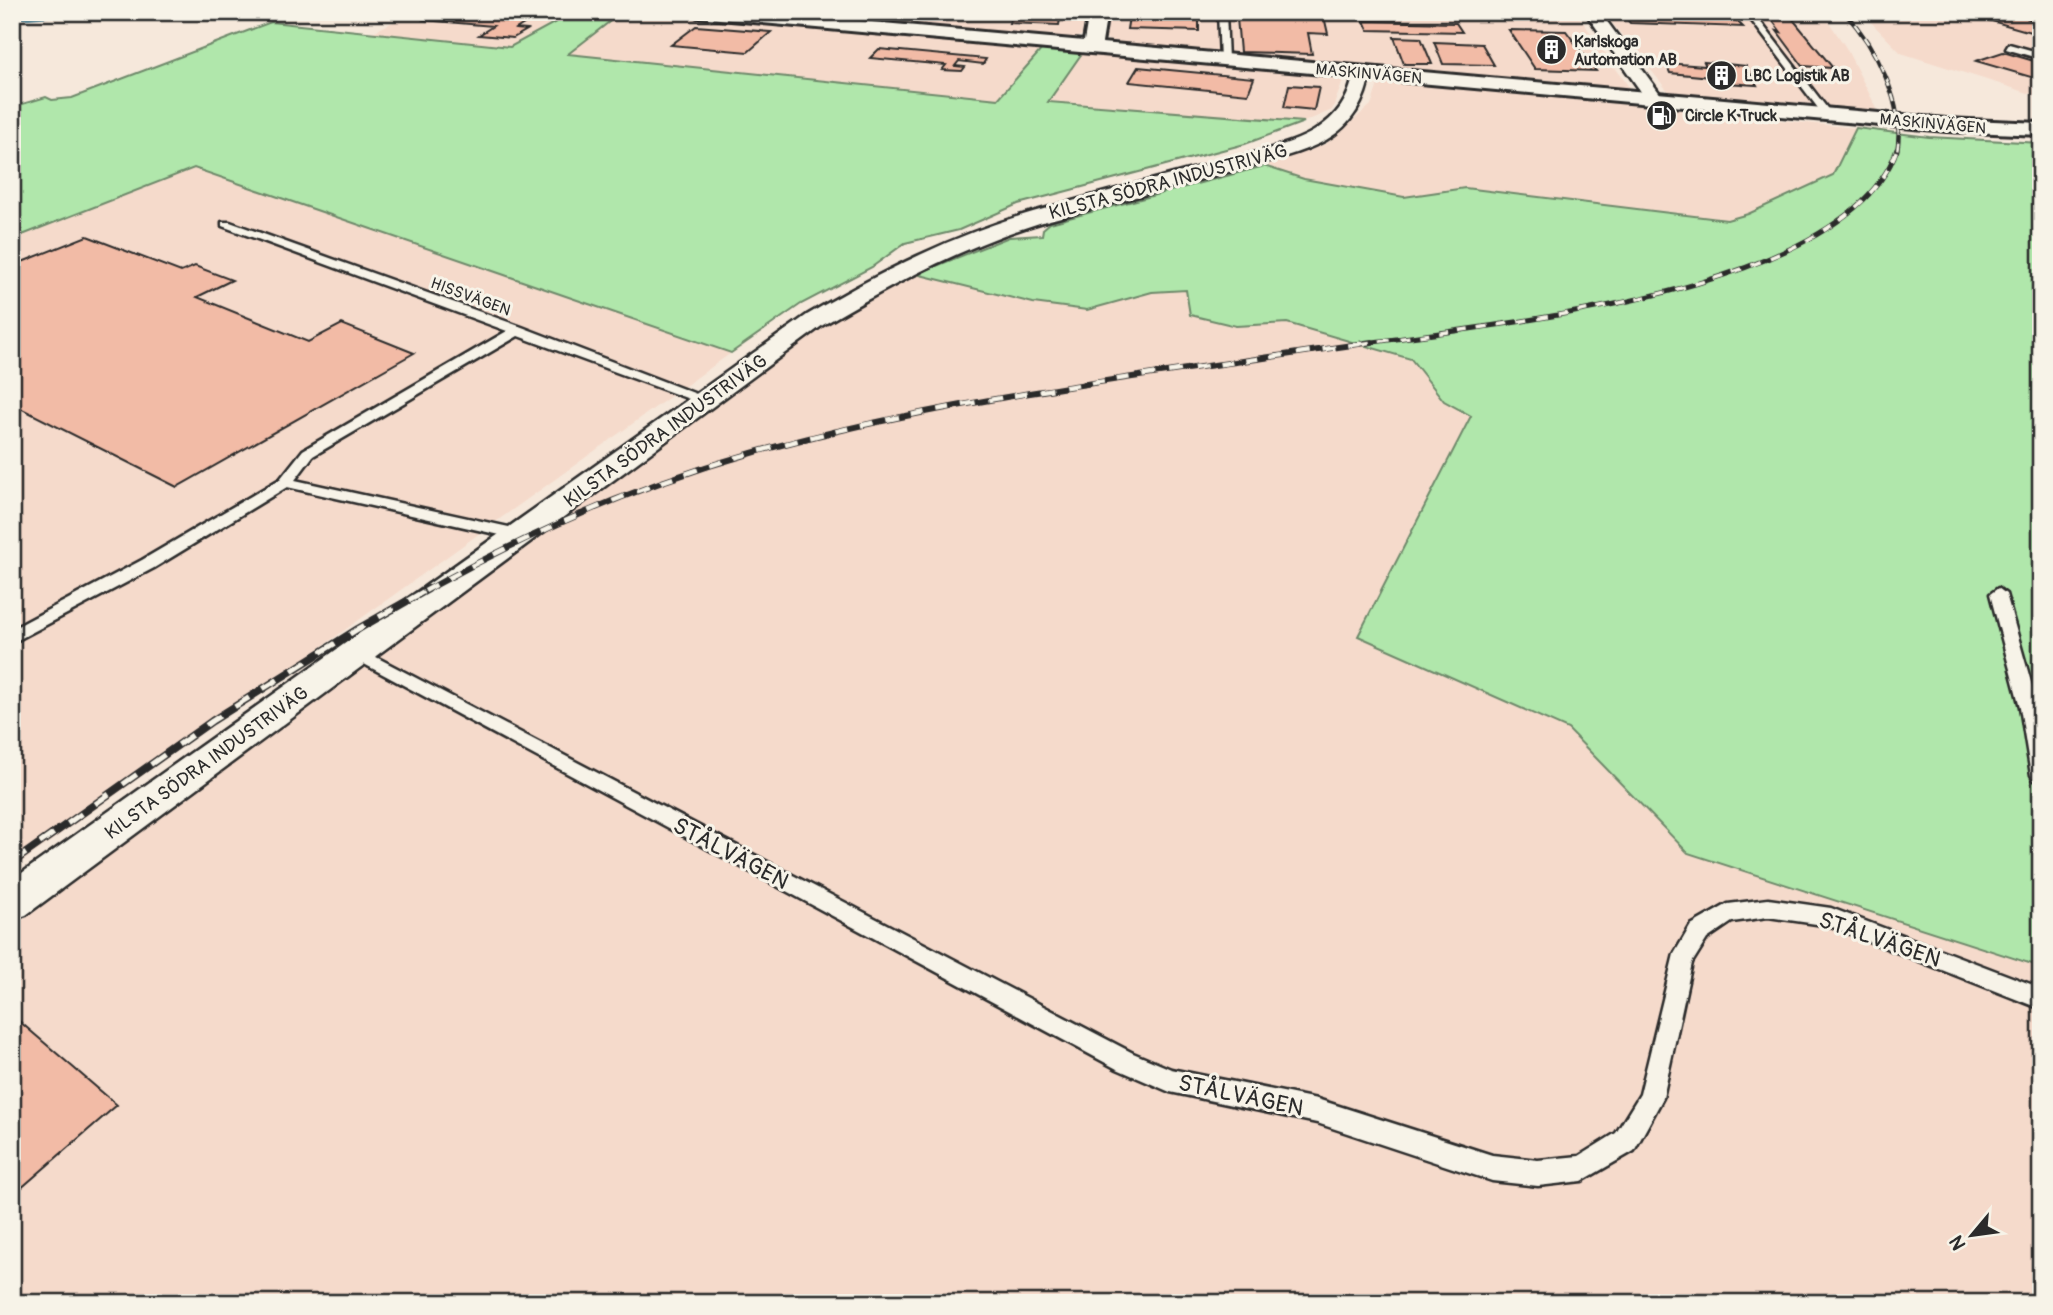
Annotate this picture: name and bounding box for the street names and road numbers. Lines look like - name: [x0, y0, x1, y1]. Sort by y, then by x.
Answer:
- street label: MASKINVÄGEN: [1315, 59, 1423, 89]
- street label: MASKINVÄGEN: [1879, 109, 1987, 139]
- street label: KILSTA SÖDRA INDUSTRIVÄG: [1046, 139, 1290, 225]
- street label: HISSVÄGEN: [428, 273, 513, 321]
- street label: KILSTA SÖDRA INDUSTRIVÄG: [559, 349, 772, 513]
- street label: KILSTA SÖDRA INDUSTRIVÄG: [100, 681, 313, 845]
- street label: STÅLVÄGEN: [668, 810, 794, 896]
- street label: STÅLVÄGEN: [1815, 904, 1945, 974]
- street label: STÅLVÄGEN: [1176, 1067, 1306, 1123]

